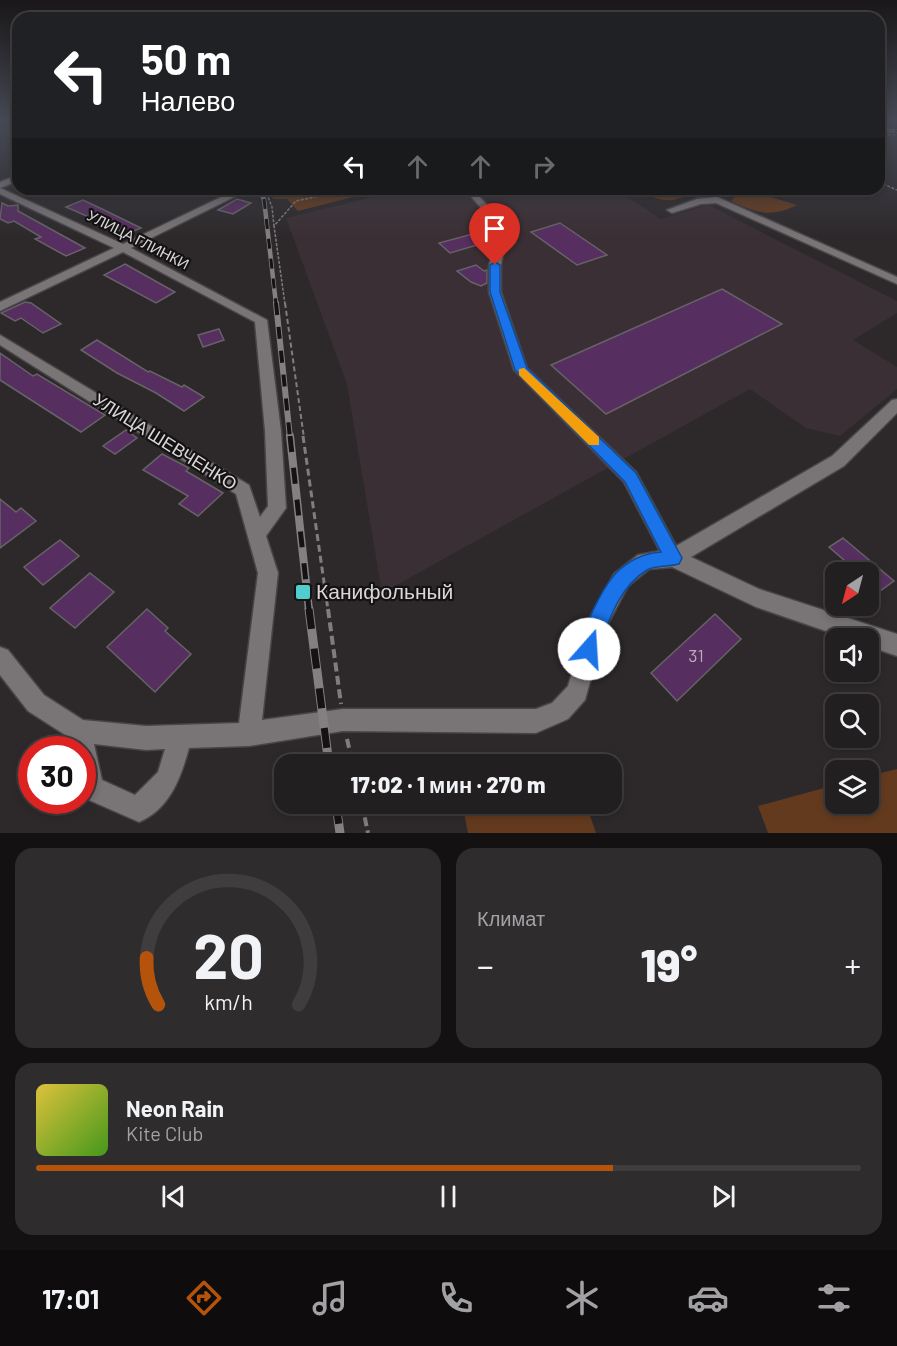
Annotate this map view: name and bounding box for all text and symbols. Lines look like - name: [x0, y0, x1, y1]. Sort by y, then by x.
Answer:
- text: 50 m: [141, 33, 231, 83]
- icon: left: [42, 36, 120, 114]
- text: Налево: [141, 84, 235, 116]
- icon: left: [338, 150, 371, 183]
- icon: ahead: [401, 150, 434, 183]
- icon: ahead: [464, 150, 497, 183]
- icon: right: [527, 150, 560, 183]
- pin: [469, 203, 520, 265]
- street label: УЛИЦА ГЛИНКИ: [84, 206, 192, 273]
- icon: arrive: [478, 212, 511, 245]
- street label: УЛИЦА ШЕВЧЕНКО: [90, 388, 242, 494]
- north arrow: [825, 562, 879, 616]
- map controls: [825, 562, 879, 814]
- place label: Канифольный: [316, 578, 453, 603]
- marker: Канифольный: [294, 583, 312, 601]
- position arrow: [557, 617, 621, 681]
- button: sound: [825, 628, 879, 682]
- house number: 31: [688, 644, 704, 666]
- button: search: [825, 694, 879, 748]
- speed limit sign: 30: [18, 736, 96, 814]
- button: layers: [825, 760, 879, 814]
- text: 17:02 · 1 мин · 270 m: [351, 771, 545, 797]
- text: Климат: [477, 906, 545, 930]
- text: 20: [193, 917, 263, 991]
- text: 19°: [641, 937, 697, 991]
- text: −: [477, 945, 494, 985]
- text: +: [845, 945, 861, 985]
- text: km/h: [204, 989, 252, 1014]
- text: Neon Rain: [126, 1095, 224, 1121]
- text: Kite Club: [126, 1121, 203, 1145]
- icon: previous: [157, 1180, 190, 1213]
- icon: pause: [432, 1180, 465, 1213]
- icon: next: [707, 1180, 740, 1213]
- icon: directions: [183, 1277, 225, 1319]
- icon: music: [309, 1277, 351, 1319]
- icon: phone: [435, 1277, 477, 1319]
- icon: climate: [561, 1277, 603, 1319]
- icon: car: [687, 1277, 729, 1319]
- icon: filters: [813, 1277, 855, 1319]
- text: 17:01: [42, 1282, 99, 1314]

